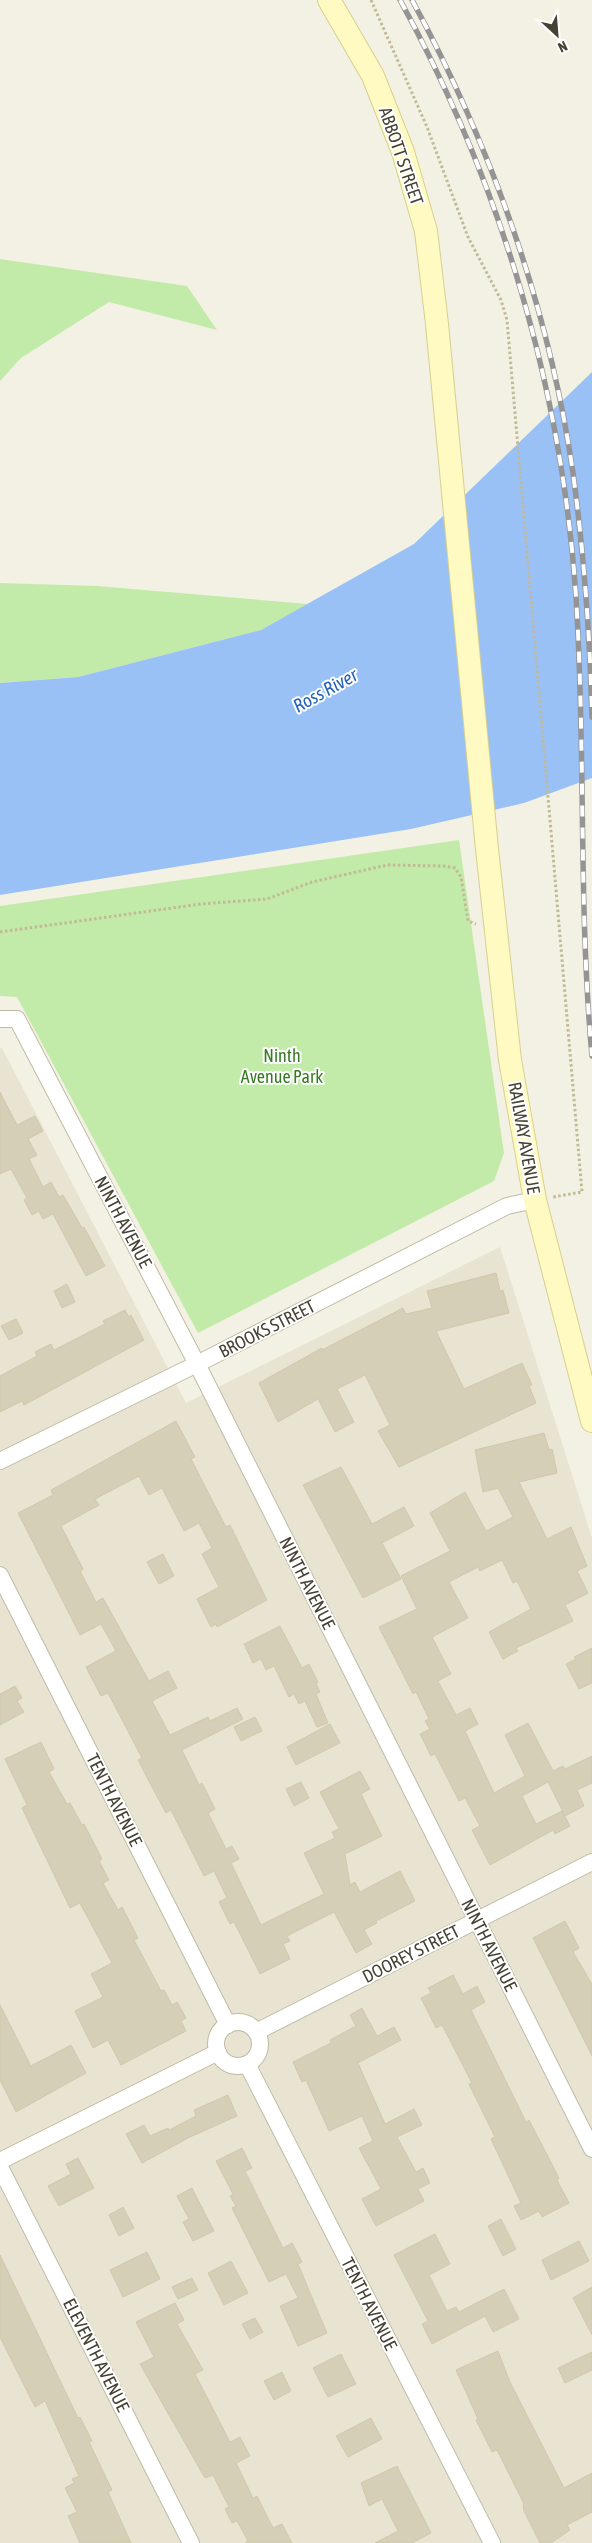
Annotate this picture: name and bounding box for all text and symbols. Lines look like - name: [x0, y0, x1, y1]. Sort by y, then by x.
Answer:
- north arrow: [532, 10, 582, 60]
- text: N: [555, 38, 570, 56]
- street label: ABBOTT STREET: [375, 104, 428, 208]
- water label: Ross River: [289, 663, 362, 717]
- park label: Ninth Avenue Park: [241, 1045, 323, 1087]
- street label: RAILWAY AVENUE: [504, 1080, 545, 1196]
- street label: NINTH AVENUE: [91, 1172, 156, 1271]
- street label: BROOKS STREET: [215, 1295, 318, 1362]
- street label: NINTH AVENUE: [275, 1533, 340, 1633]
- street label: TENTH AVENUE: [82, 1750, 147, 1850]
- street label: NINTH AVENUE: [457, 1895, 522, 1995]
- street label: DOOREY STREET: [359, 1920, 463, 1987]
- street label: TENTH AVENUE: [337, 2254, 402, 2354]
- street label: ELEVENTH AVENUE: [59, 2295, 134, 2415]

